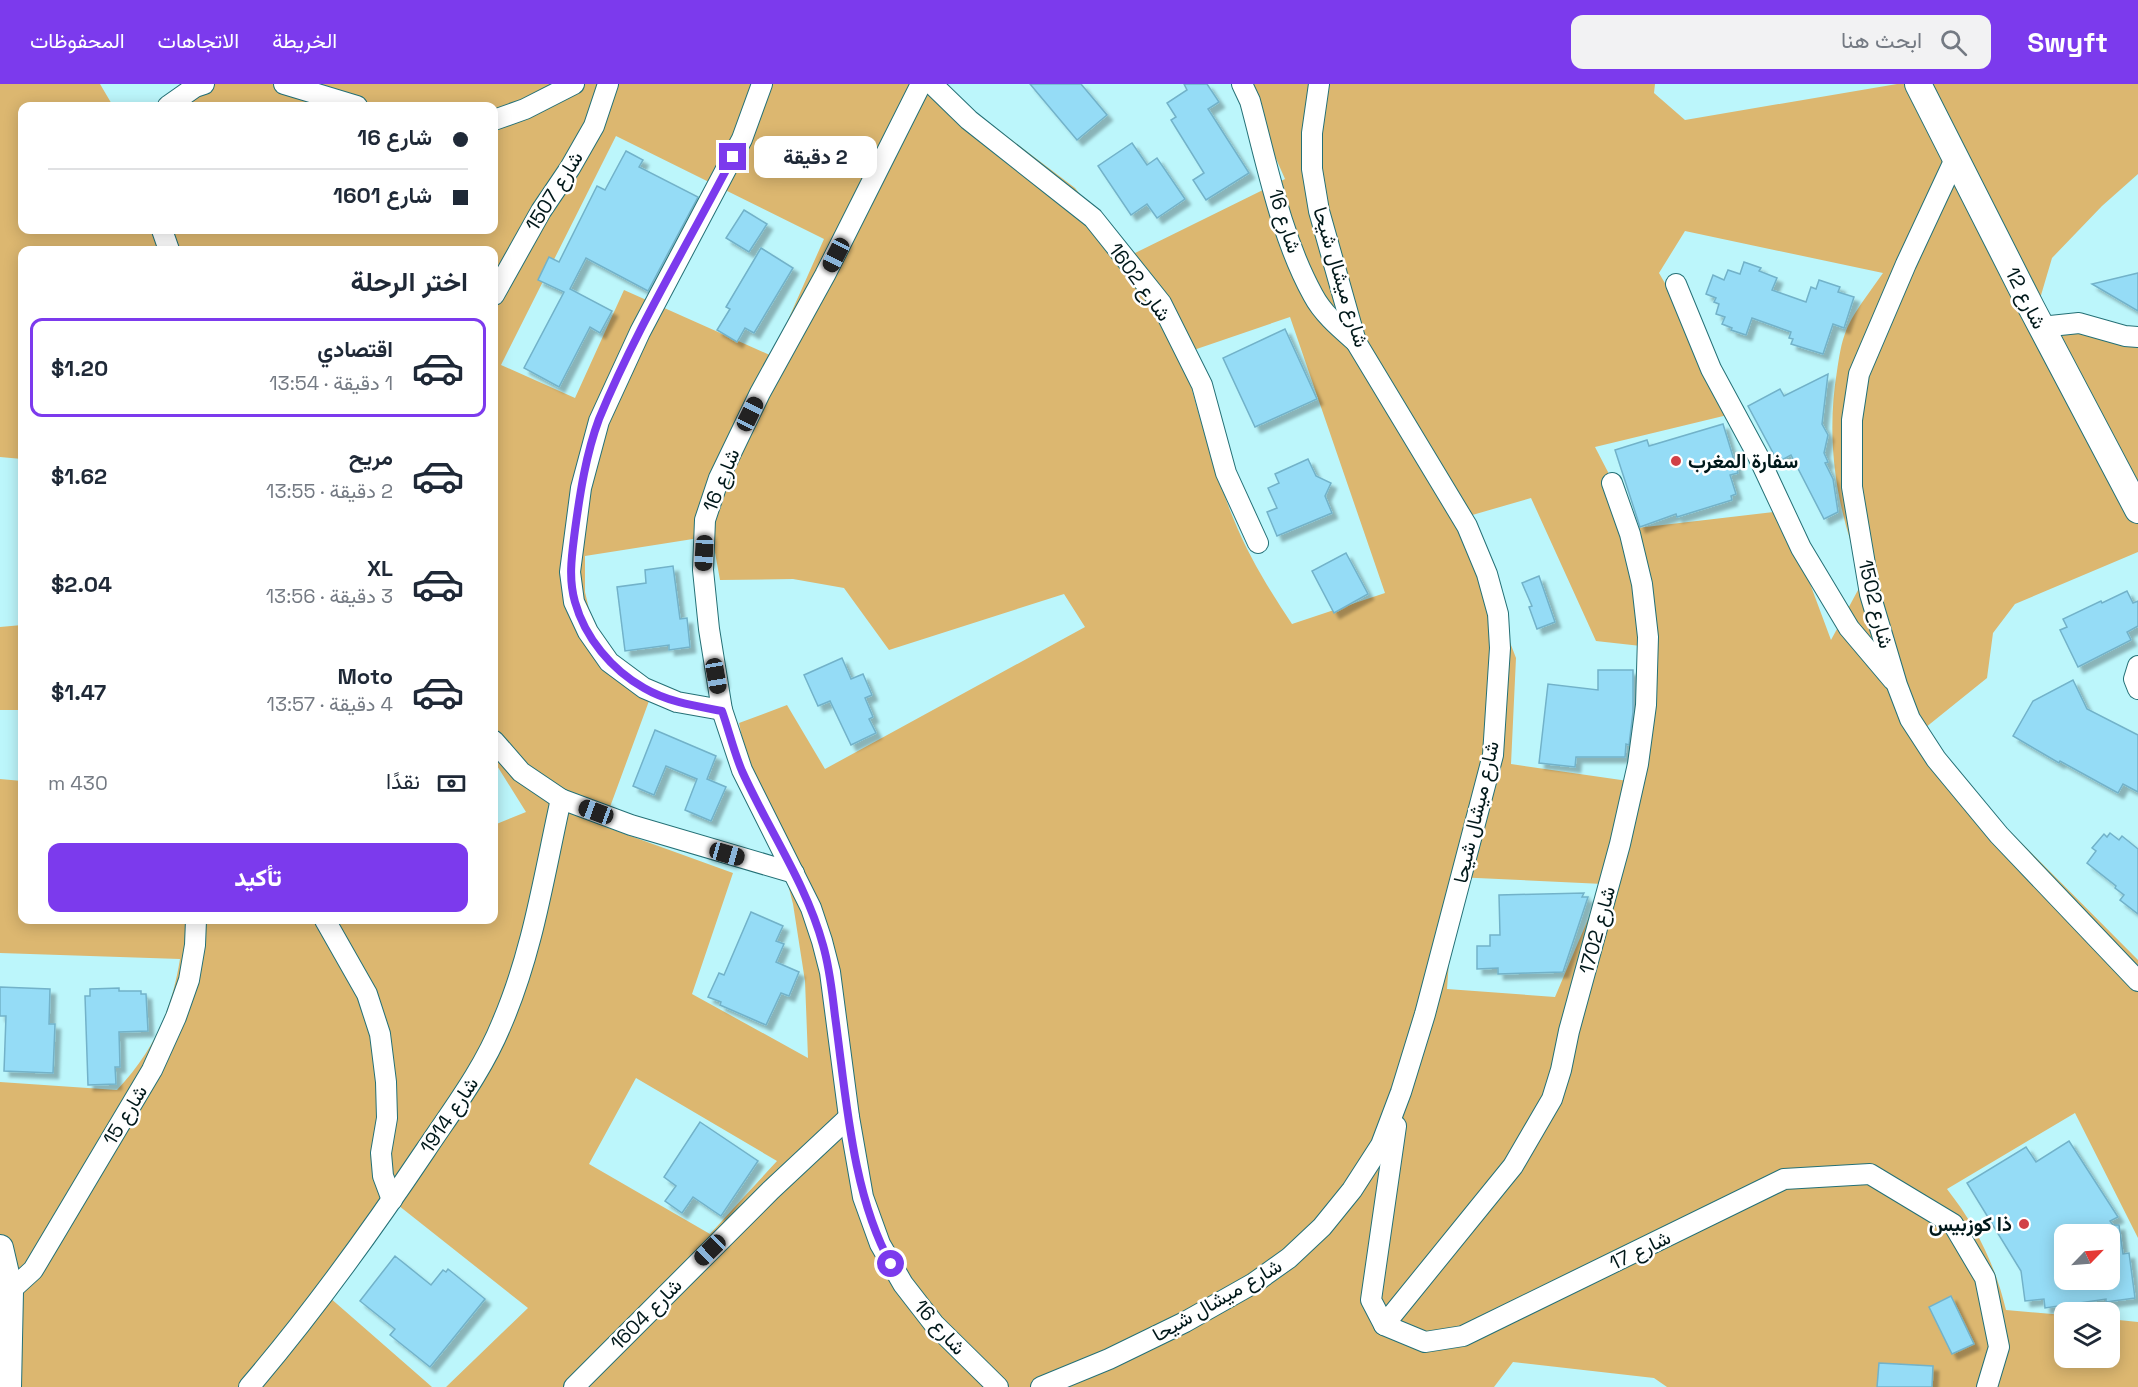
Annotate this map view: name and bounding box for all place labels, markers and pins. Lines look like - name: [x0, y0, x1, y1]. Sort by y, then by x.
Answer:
- place label: سفارة المغرب: [1688, 448, 1798, 474]
- marker: سفارة المغرب: [1669, 454, 1683, 468]
- place label: ذا كوزبيس: [1929, 1211, 2012, 1237]
- marker: ذا كوزبيس: [2017, 1217, 2031, 1231]

